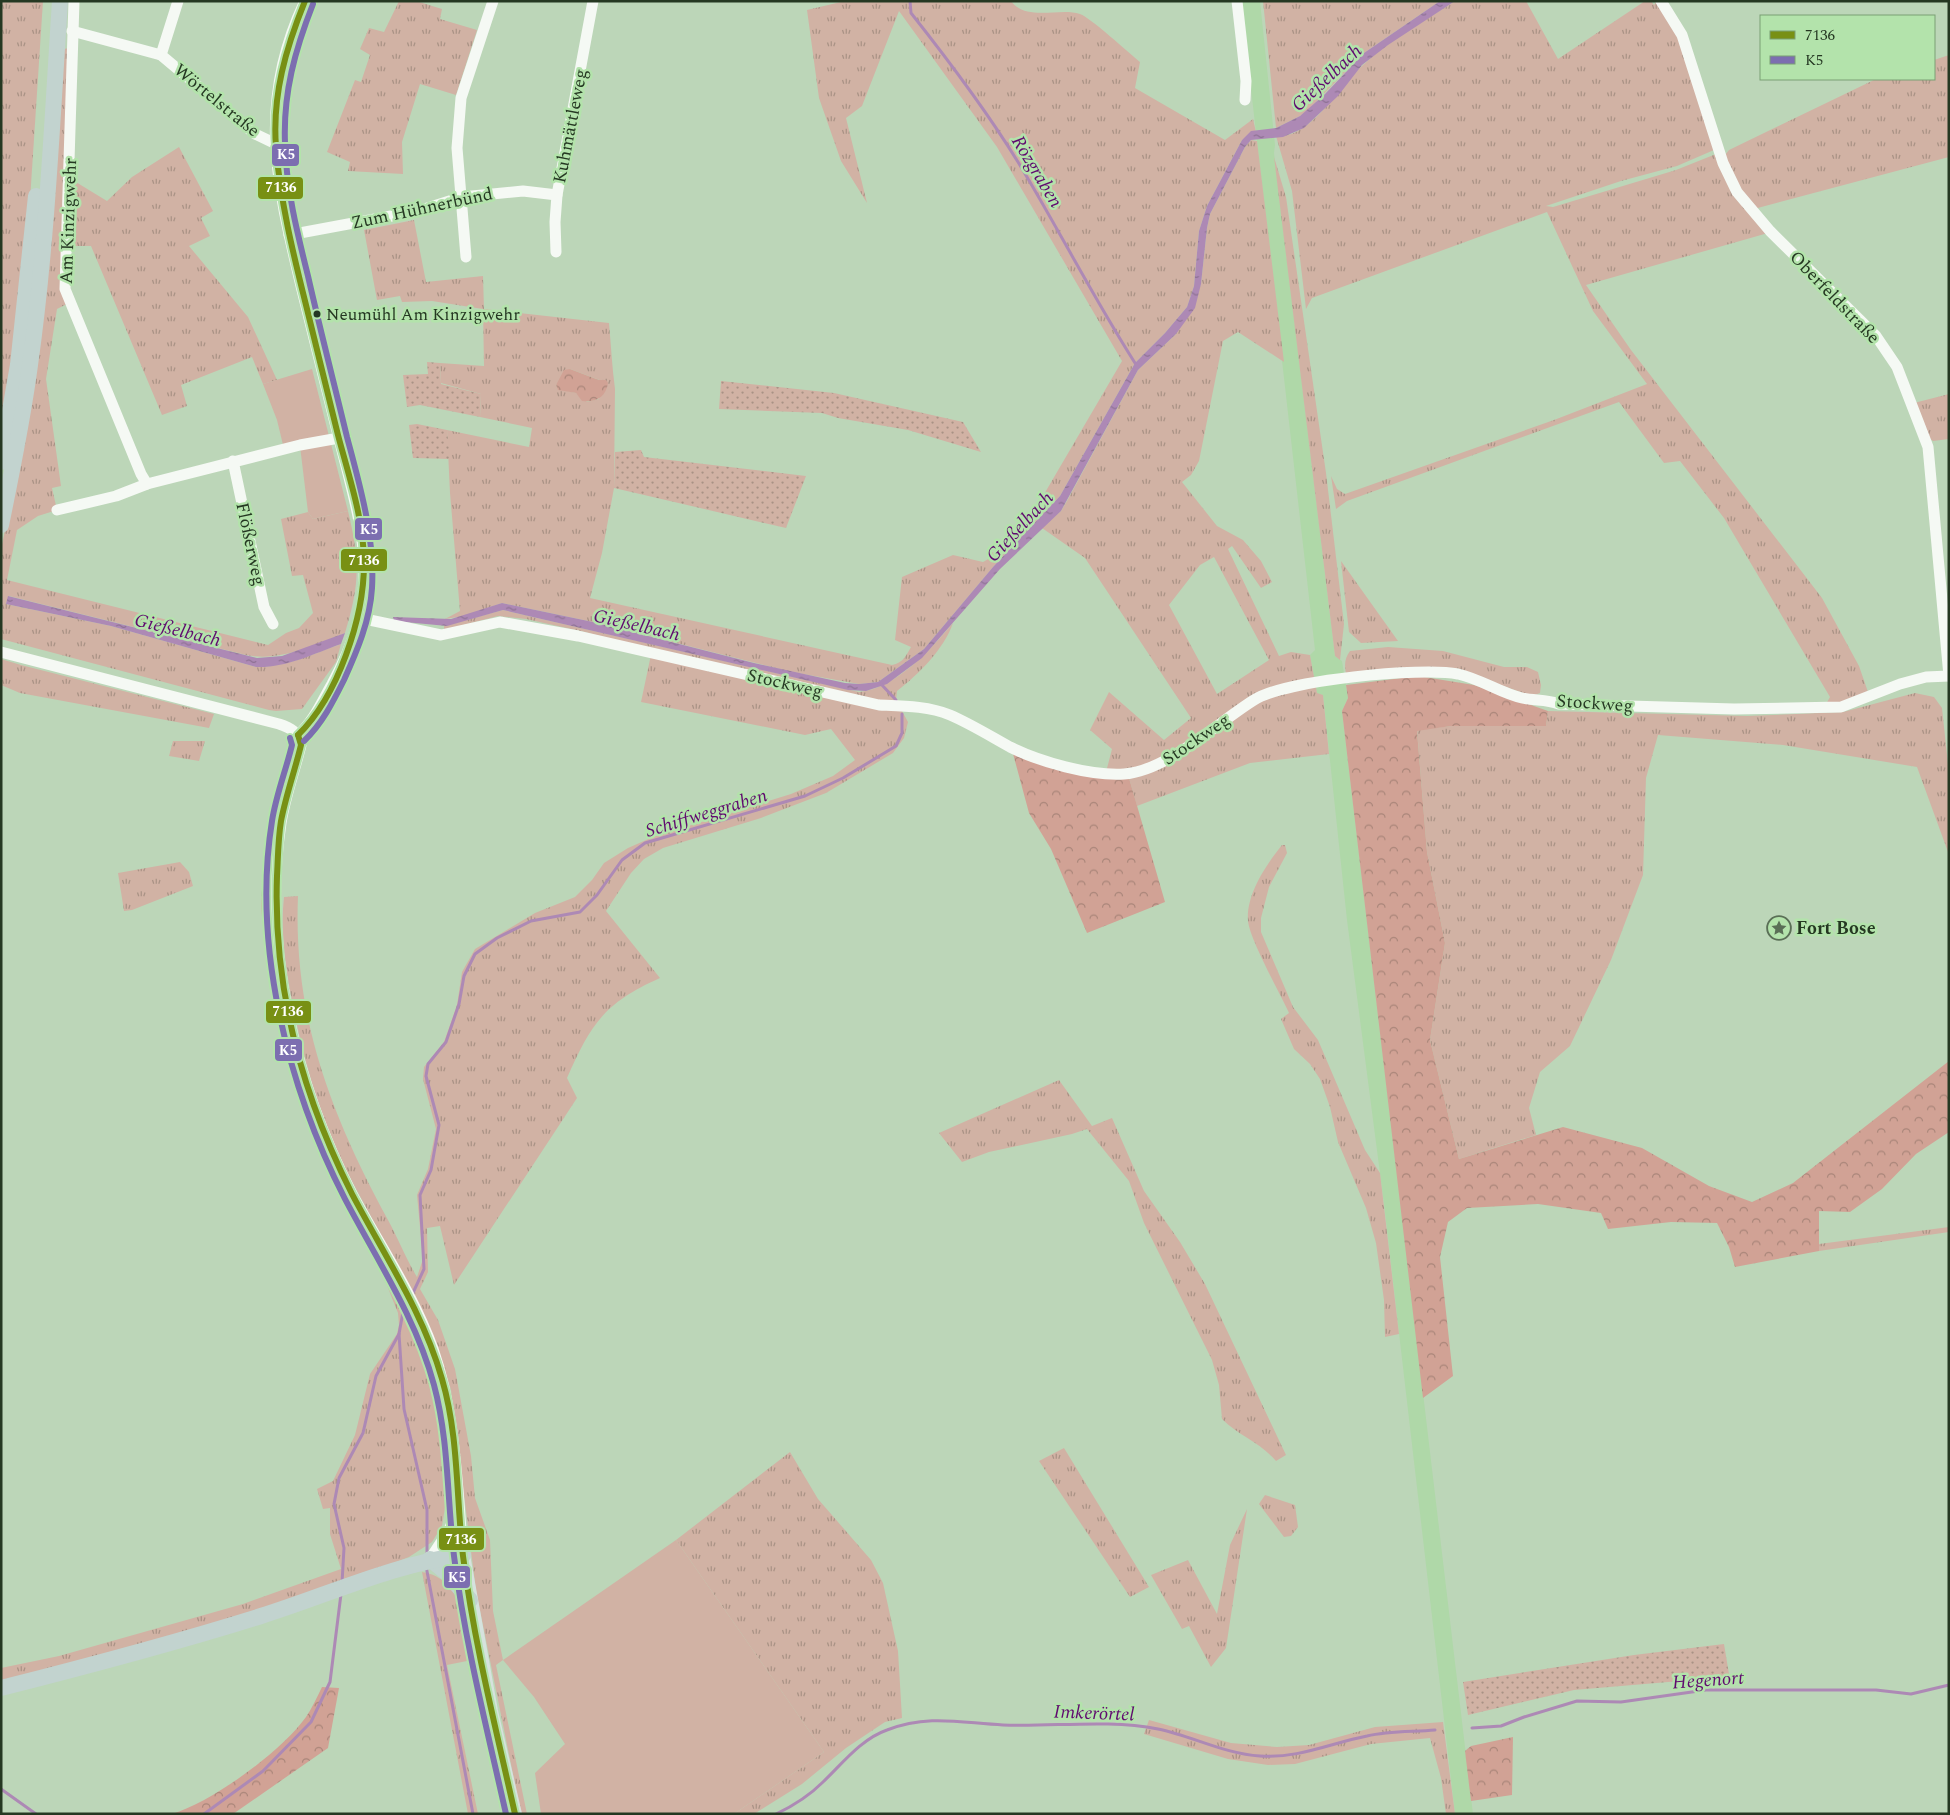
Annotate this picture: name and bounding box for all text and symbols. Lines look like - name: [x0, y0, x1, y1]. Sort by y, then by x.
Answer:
- legend: [1760, 15, 1935, 80]
- text: 7136: [1805, 24, 1836, 47]
- water label: Gießelbach: [1285, 37, 1369, 119]
- text: K5: [1805, 49, 1823, 72]
- street label: Wörtelstraße: [168, 57, 266, 144]
- street label: Kuhmättleweg: [546, 67, 595, 186]
- water label: Rözgraben: [1004, 130, 1070, 214]
- line badge: K5: [271, 143, 300, 167]
- text: K5: [277, 144, 295, 165]
- street label: Am Kinzigwehr: [53, 157, 84, 285]
- line badge: 7136: [257, 176, 304, 200]
- text: 7136: [265, 177, 297, 198]
- street label: Zum Hühnerbünd: [349, 180, 495, 237]
- street label: Oberfeldstraße: [1783, 245, 1886, 350]
- place label: Neumühl Am Kinzigwehr: [326, 302, 520, 328]
- marker: Neumühl Am Kinzigwehr: [312, 309, 322, 319]
- water label: Gießelbach: [979, 485, 1061, 569]
- street label: Flößerweg: [229, 500, 273, 588]
- line badge: K5: [354, 517, 383, 541]
- text: K5: [360, 519, 378, 540]
- line badge: 7136: [340, 548, 388, 572]
- text: 7136: [348, 550, 380, 571]
- water label: Gießelbach: [591, 601, 683, 650]
- water label: Gießelbach: [131, 606, 224, 655]
- street label: Stockweg: [744, 662, 825, 705]
- street label: Stockweg: [1556, 687, 1634, 720]
- street label: Stockweg: [1157, 707, 1236, 772]
- water label: Schiffweggraben: [642, 781, 771, 846]
- place icon: Fort Bose: [1766, 915, 1792, 941]
- place label: Fort Bose: [1796, 915, 1876, 942]
- line badge: 7136: [265, 1000, 312, 1024]
- text: 7136: [272, 1001, 304, 1022]
- line badge: K5: [274, 1038, 303, 1062]
- text: K5: [279, 1040, 297, 1061]
- line badge: 7136: [438, 1527, 485, 1551]
- text: 7136: [445, 1529, 477, 1550]
- line badge: K5: [443, 1565, 471, 1589]
- text: K5: [448, 1567, 466, 1588]
- water label: Hegenort: [1671, 1663, 1746, 1697]
- water label: Imkerörtel: [1053, 1698, 1135, 1729]

